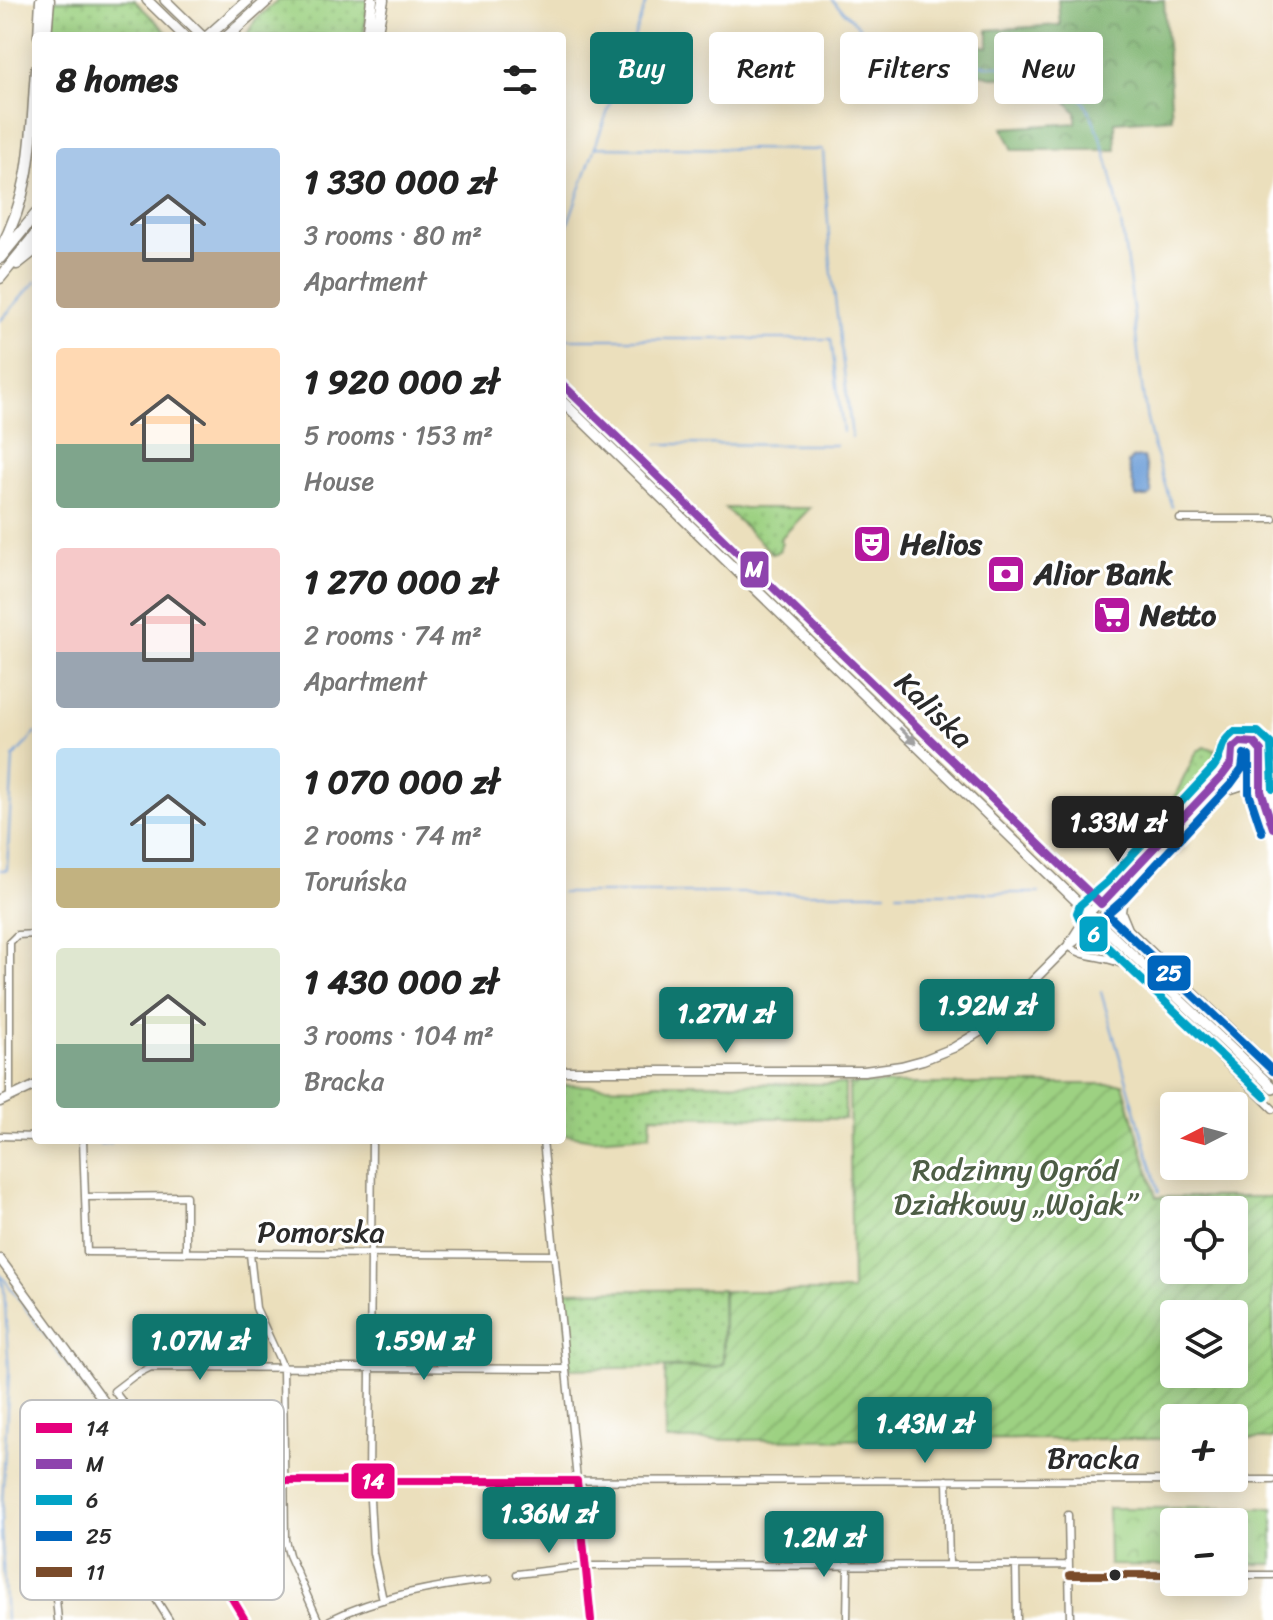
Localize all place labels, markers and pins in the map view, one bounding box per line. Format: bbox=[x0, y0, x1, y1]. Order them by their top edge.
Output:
place label: Helios bbox=[900, 517, 983, 571]
theatre icon: Helios bbox=[851, 523, 893, 565]
place label: Alior Bank bbox=[1032, 547, 1173, 601]
bank icon: Alior Bank bbox=[985, 553, 1027, 595]
place label: Netto bbox=[1139, 588, 1217, 642]
supermarket icon: Netto bbox=[1091, 594, 1133, 636]
pin: 1.33M zł bbox=[1035, 796, 1201, 864]
pin: 1.92M zł bbox=[904, 979, 1070, 1047]
pin: 1.27M zł bbox=[643, 987, 809, 1055]
pin: 1.07M zł bbox=[117, 1314, 283, 1382]
pin: 1.59M zł bbox=[341, 1314, 507, 1382]
pin: 1.43M zł bbox=[842, 1397, 1008, 1465]
pin: 1.36M zł bbox=[466, 1487, 632, 1555]
pin: 1.2M zł bbox=[750, 1511, 898, 1579]
unlabelled marker bbox=[1107, 1567, 1123, 1583]

